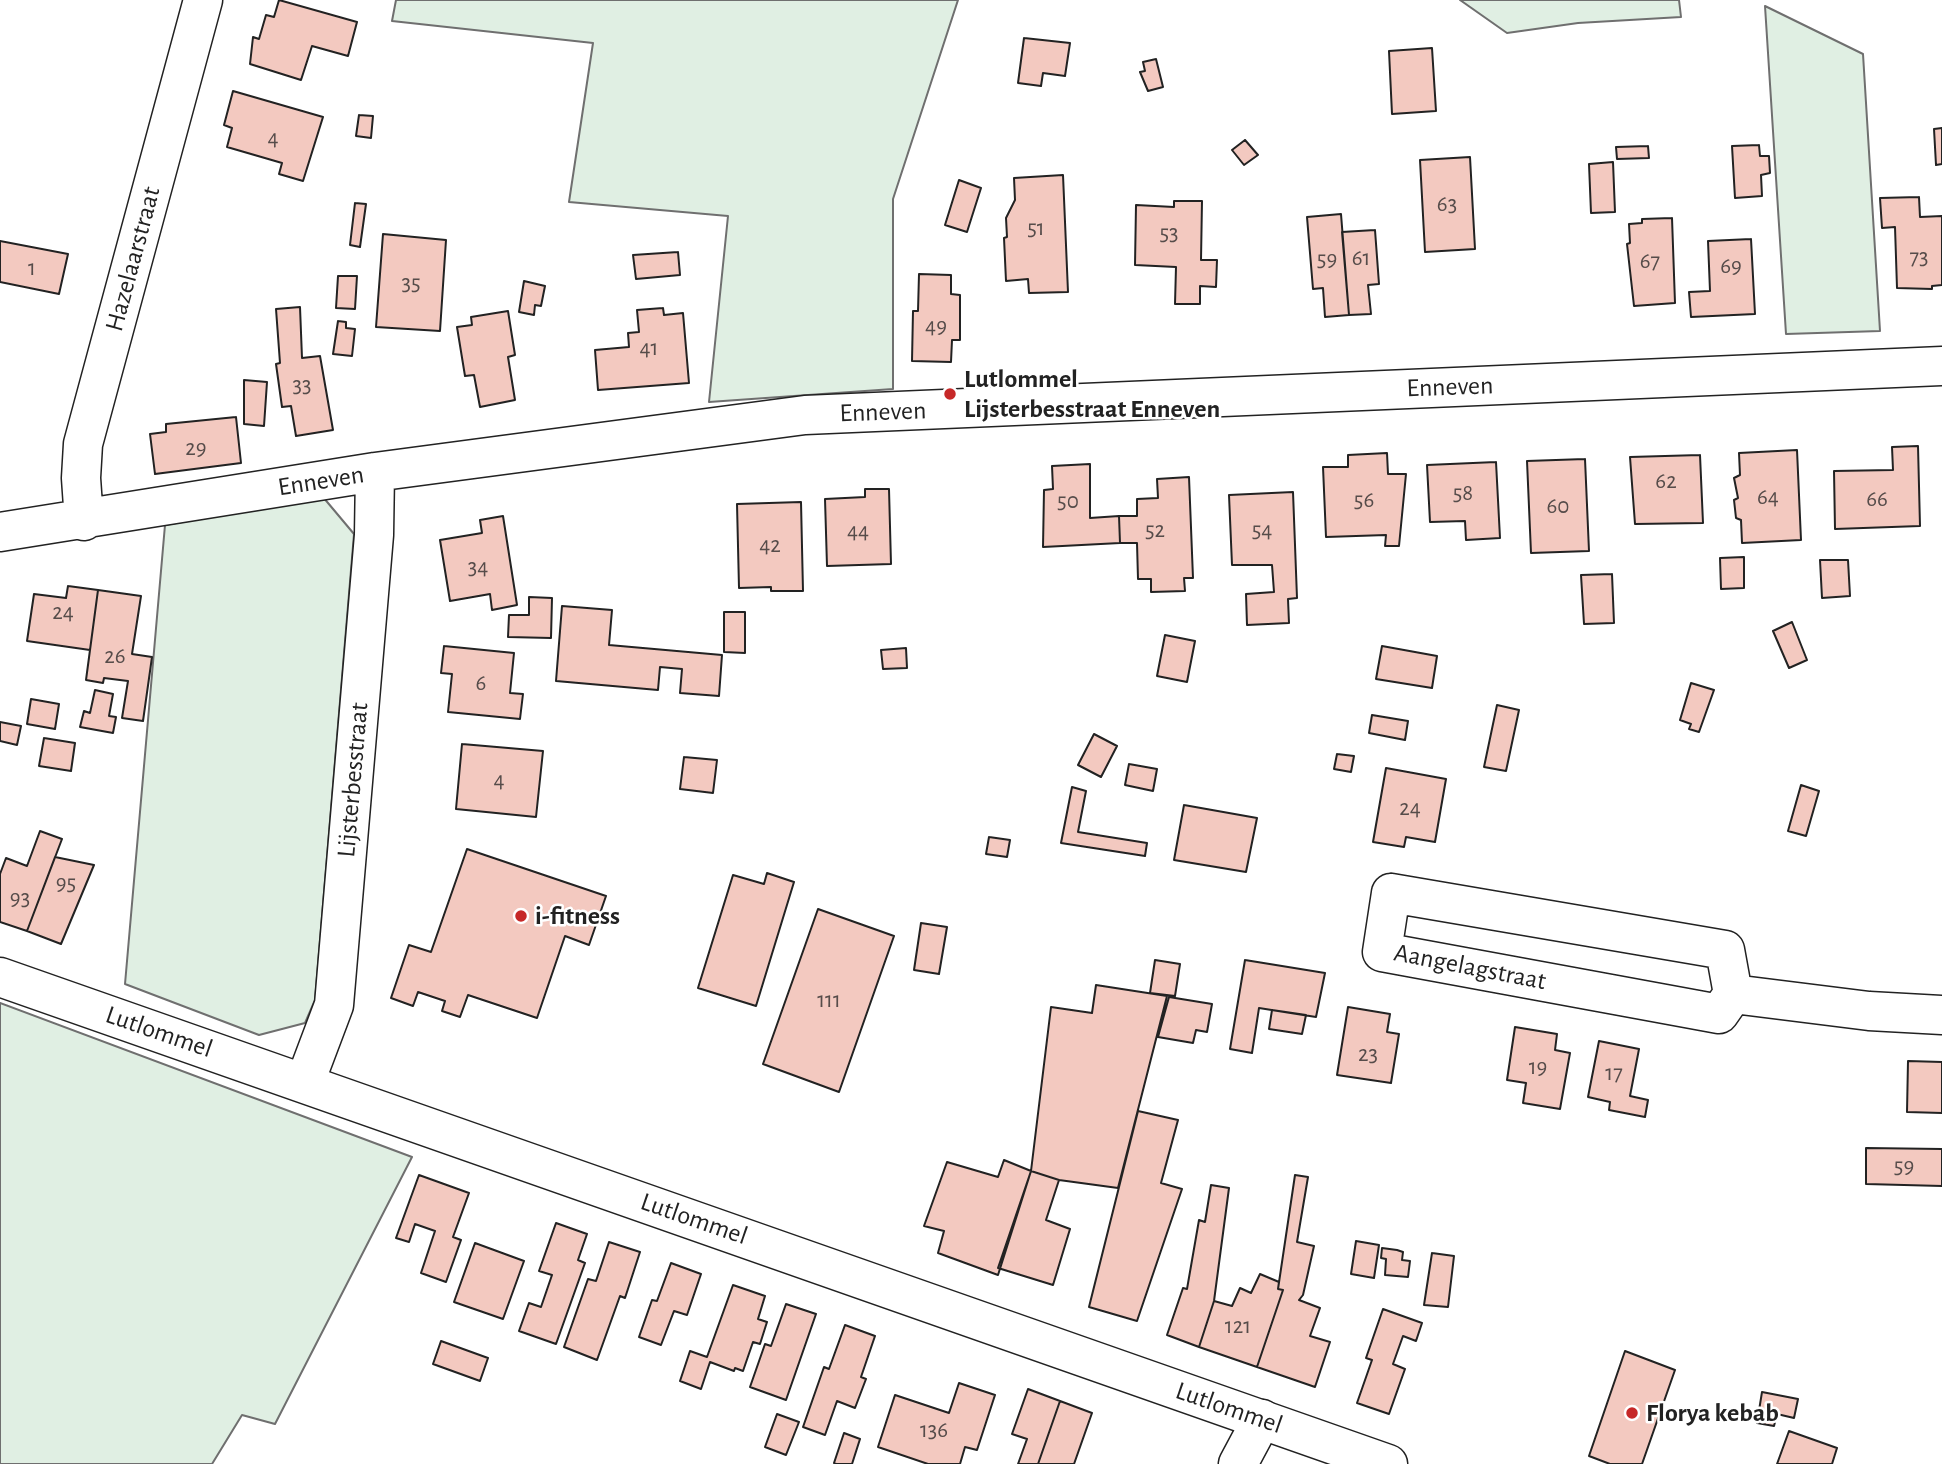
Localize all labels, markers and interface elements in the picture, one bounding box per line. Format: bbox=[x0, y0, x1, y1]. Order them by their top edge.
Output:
house number: 4 bbox=[267, 124, 279, 152]
street label: Hazelaarstraat bbox=[99, 183, 167, 335]
house number: 63 bbox=[1437, 190, 1457, 218]
house number: 51 bbox=[1027, 214, 1045, 242]
house number: 53 bbox=[1159, 219, 1179, 247]
house number: 73 bbox=[1909, 243, 1929, 271]
house number: 61 bbox=[1352, 244, 1370, 272]
house number: 59 bbox=[1317, 245, 1337, 273]
house number: 67 bbox=[1640, 247, 1660, 275]
house number: 69 bbox=[1720, 252, 1742, 280]
house number: 1 bbox=[28, 254, 36, 282]
house number: 35 bbox=[401, 269, 421, 297]
house number: 49 bbox=[925, 312, 947, 340]
house number: 41 bbox=[640, 334, 658, 362]
place label: Lutlommel Lijsterbesstraat Enneven bbox=[964, 363, 1220, 424]
street label: Enneven bbox=[1406, 370, 1494, 404]
house number: 33 bbox=[293, 371, 311, 399]
marker: Lutlommel Lijsterbesstraat Enneven bbox=[942, 386, 958, 402]
street label: Enneven bbox=[839, 395, 927, 429]
house number: 29 bbox=[185, 434, 207, 462]
street label: Enneven bbox=[276, 459, 366, 503]
house number: 62 bbox=[1655, 467, 1677, 495]
house number: 58 bbox=[1453, 479, 1473, 507]
house number: 64 bbox=[1757, 483, 1779, 511]
house number: 66 bbox=[1866, 485, 1888, 513]
house number: 56 bbox=[1354, 486, 1374, 514]
house number: 50 bbox=[1057, 487, 1079, 515]
house number: 60 bbox=[1547, 492, 1569, 520]
house number: 52 bbox=[1145, 516, 1165, 544]
house number: 54 bbox=[1252, 516, 1272, 544]
house number: 44 bbox=[847, 517, 869, 545]
house number: 42 bbox=[759, 531, 781, 559]
house number: 34 bbox=[468, 553, 488, 581]
house number: 24 bbox=[52, 598, 74, 626]
house number: 26 bbox=[104, 642, 126, 670]
house number: 6 bbox=[476, 669, 486, 697]
street label: Lijsterbesstraat bbox=[331, 701, 375, 859]
house number: 4 bbox=[493, 766, 505, 794]
house number: 24 bbox=[1399, 794, 1421, 822]
house number: 95 bbox=[56, 869, 76, 897]
house number: 93 bbox=[10, 884, 30, 912]
place label: i-fitness bbox=[535, 900, 620, 932]
marker: i-fitness bbox=[513, 908, 529, 924]
street label: Aangelagstraat bbox=[1391, 937, 1549, 997]
house number: 111 bbox=[817, 986, 841, 1014]
street label: Lutlommel bbox=[101, 999, 217, 1065]
house number: 23 bbox=[1358, 1040, 1378, 1068]
house number: 19 bbox=[1529, 1053, 1547, 1081]
house number: 17 bbox=[1605, 1059, 1623, 1087]
house number: 59 bbox=[1894, 1152, 1914, 1180]
street label: Lutlommel bbox=[636, 1186, 752, 1252]
house number: 121 bbox=[1225, 1312, 1251, 1340]
street label: Lutlommel bbox=[1171, 1375, 1287, 1441]
place label: Florya kebab bbox=[1646, 1397, 1779, 1429]
marker: Florya kebab bbox=[1624, 1405, 1640, 1421]
house number: 136 bbox=[920, 1416, 948, 1444]

